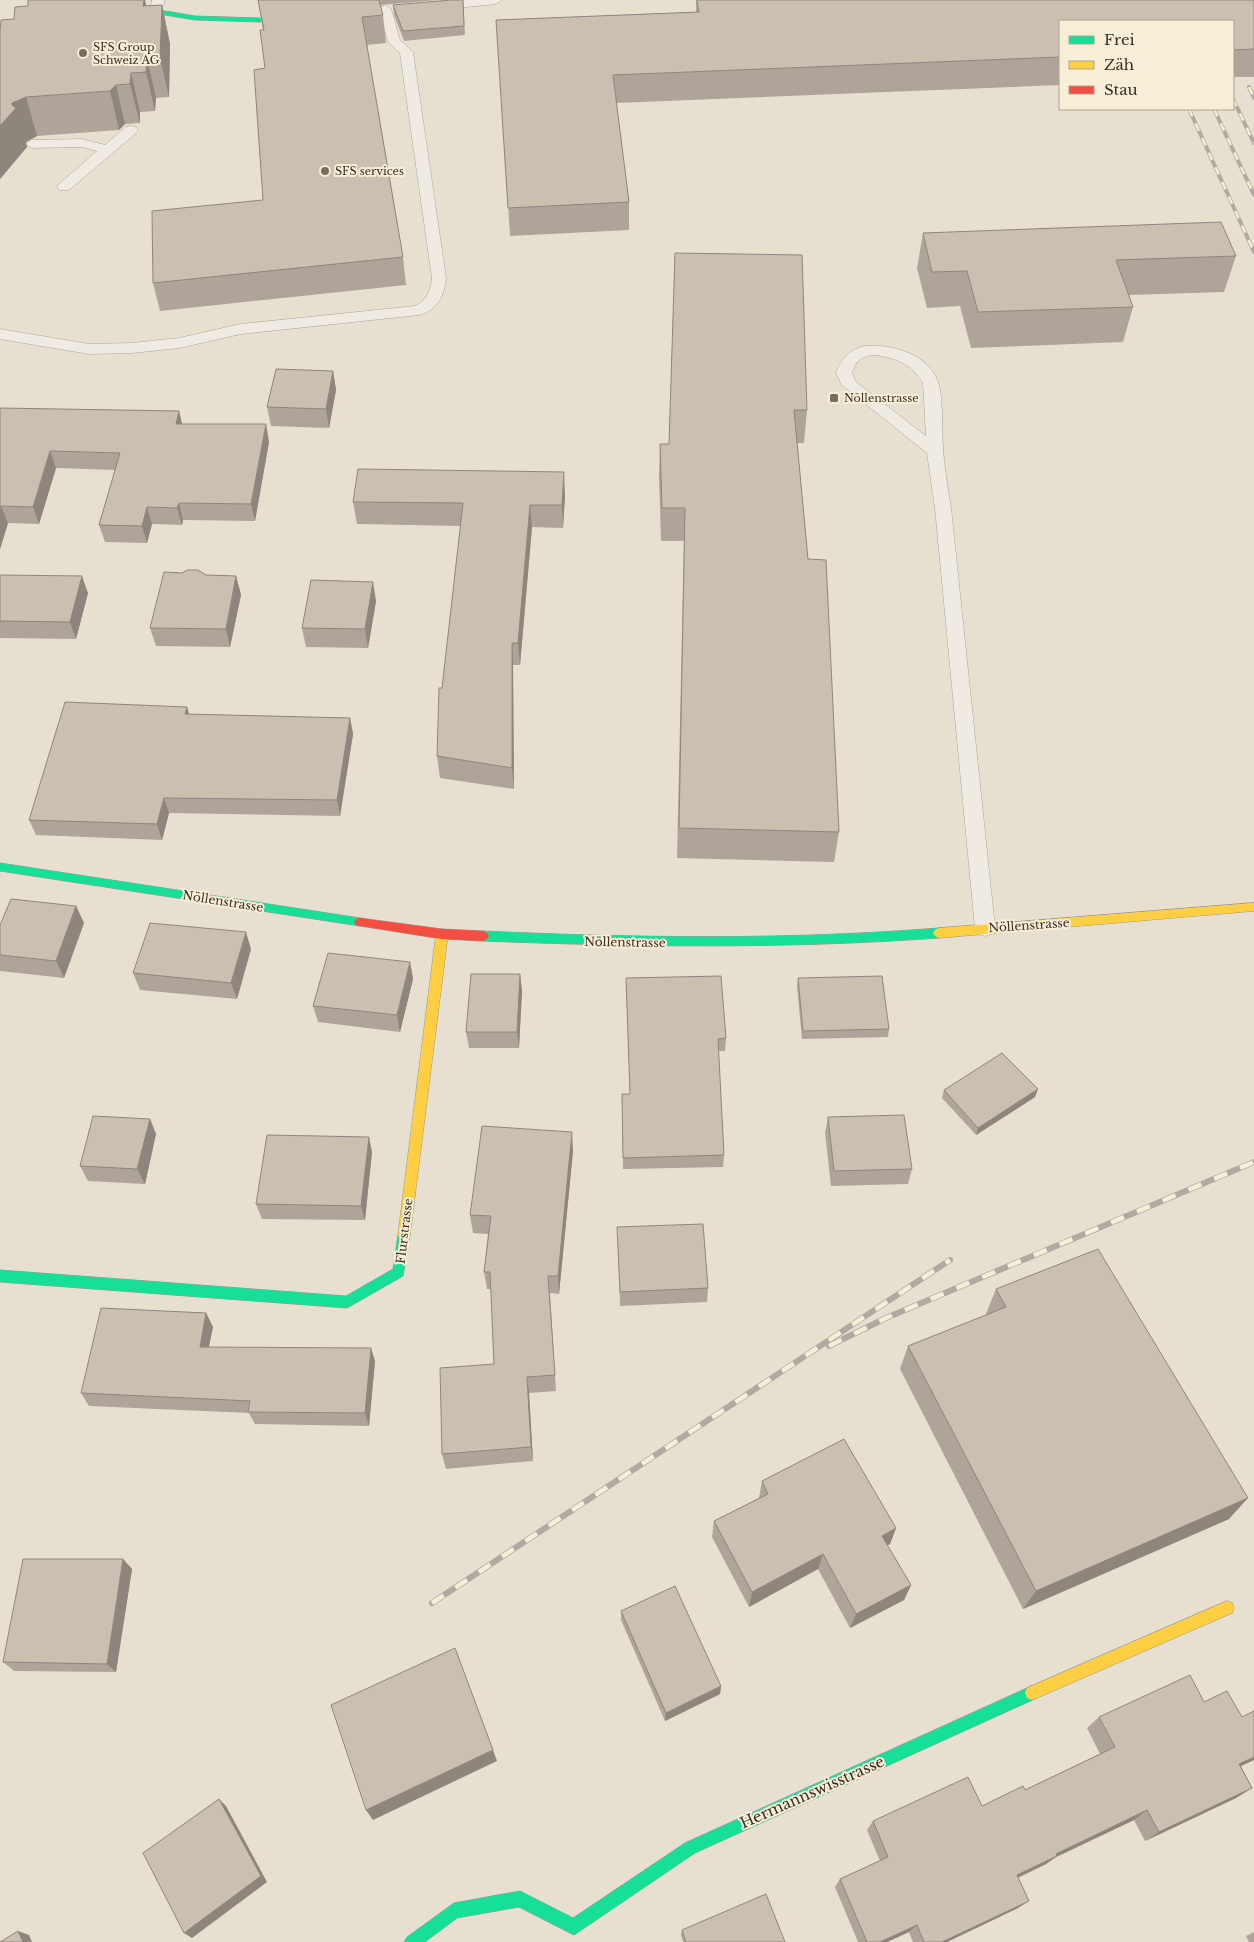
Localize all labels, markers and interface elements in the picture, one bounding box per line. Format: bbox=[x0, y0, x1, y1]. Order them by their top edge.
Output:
legend bbox=[1059, 20, 1234, 110]
text: Frei bbox=[1104, 30, 1135, 49]
place label: SFS Group Schweiz AG bbox=[93, 40, 160, 67]
marker: SFS Group Schweiz AG bbox=[77, 47, 89, 59]
text: Zäh bbox=[1104, 55, 1134, 74]
text: Stau bbox=[1104, 80, 1138, 99]
place label: SFS services bbox=[335, 164, 404, 178]
marker: SFS services bbox=[319, 165, 331, 177]
place label: Nöllenstrasse bbox=[844, 391, 919, 405]
marker: Nöllenstrasse bbox=[828, 392, 840, 404]
street label: Nöllenstrasse bbox=[182, 887, 264, 915]
street label: Nöllenstrasse bbox=[988, 915, 1070, 935]
street label: Nöllenstrasse bbox=[584, 934, 666, 950]
street label: Flurstrasse bbox=[393, 1197, 415, 1265]
street label: Hermannswisstrasse bbox=[737, 1752, 887, 1832]

